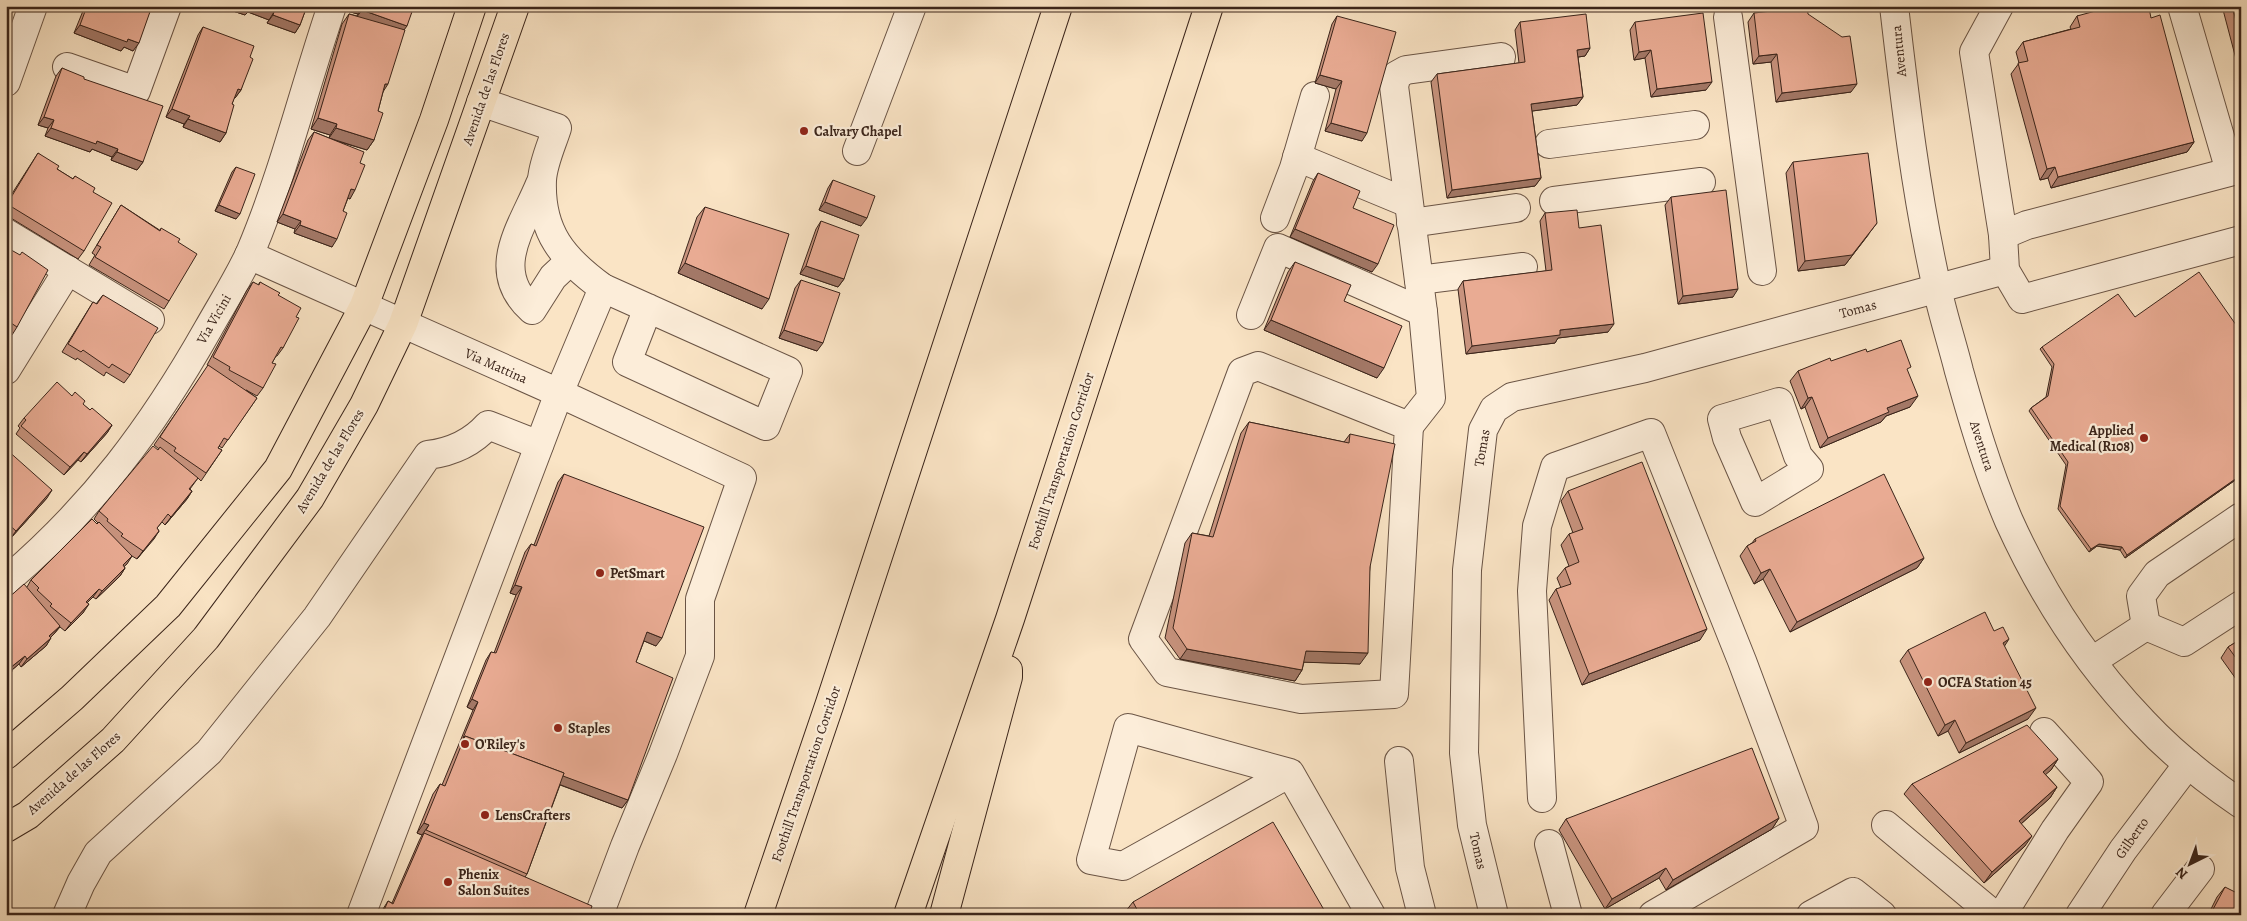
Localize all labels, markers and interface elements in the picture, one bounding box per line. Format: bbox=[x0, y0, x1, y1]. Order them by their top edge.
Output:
street label: Aventura bbox=[1887, 24, 1911, 79]
street label: Avenida de las Flores bbox=[457, 30, 514, 149]
place label: Calvary Chapel bbox=[814, 122, 902, 141]
marker: Calvary Chapel bbox=[798, 125, 810, 137]
street label: Via Vicini bbox=[192, 291, 236, 348]
street label: Tomas bbox=[1837, 295, 1879, 323]
street label: Via Mattina bbox=[461, 343, 531, 388]
street label: Foothill Transportation Corridor bbox=[1023, 369, 1099, 552]
street label: Avenida de las Flores bbox=[291, 405, 369, 517]
street label: Aventura bbox=[1965, 417, 1999, 474]
place label: Applied Medical (R108) bbox=[2050, 421, 2134, 456]
street label: Tomas bbox=[1469, 428, 1495, 468]
marker: Applied Medical (R108) bbox=[2138, 432, 2150, 444]
place label: PetSmart bbox=[610, 564, 665, 583]
marker: PetSmart bbox=[594, 567, 606, 579]
place label: OCFA Station 45 bbox=[1938, 673, 2032, 692]
marker: OCFA Station 45 bbox=[1922, 676, 1934, 688]
street label: Foothill Transportation Corridor bbox=[767, 683, 845, 865]
place label: Staples bbox=[568, 719, 611, 738]
marker: Staples bbox=[552, 722, 564, 734]
street label: Avenida de las Flores bbox=[22, 727, 125, 820]
place label: O'Riley's bbox=[475, 735, 525, 754]
marker: O'Riley's bbox=[459, 738, 471, 750]
place label: LensCrafters bbox=[495, 806, 571, 825]
marker: LensCrafters bbox=[479, 809, 491, 821]
street label: Gilberto bbox=[2111, 813, 2153, 863]
street label: Tomas bbox=[1465, 831, 1491, 871]
north arrow bbox=[2164, 838, 2214, 888]
text: N bbox=[2171, 863, 2192, 884]
place label: Phenix Salon Suites bbox=[458, 865, 530, 900]
marker: Phenix Salon Suites bbox=[442, 876, 454, 888]

